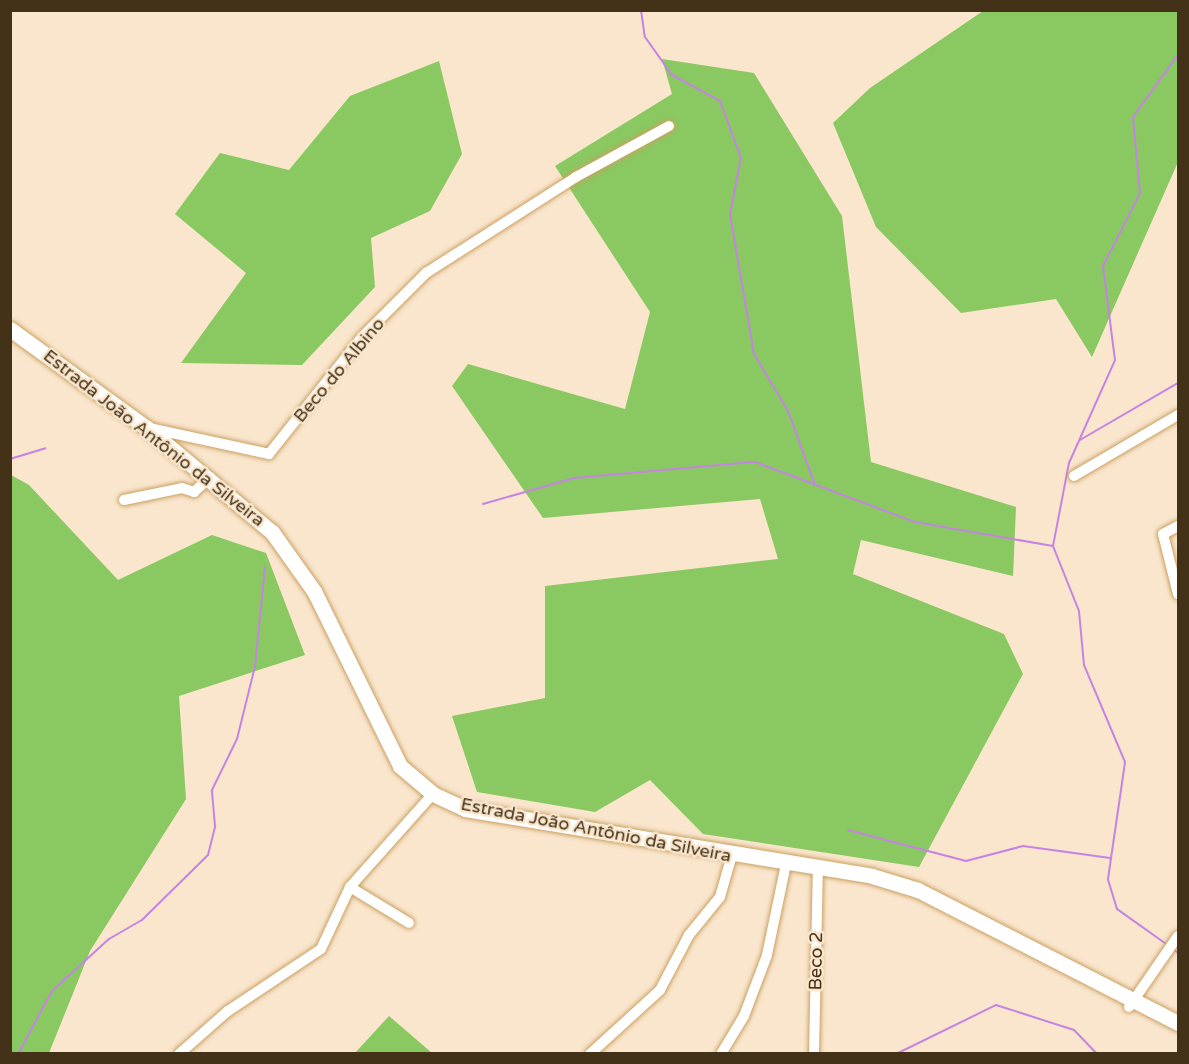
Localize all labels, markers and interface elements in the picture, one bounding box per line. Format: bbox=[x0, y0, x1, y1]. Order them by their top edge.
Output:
street label: Beco do Albino bbox=[289, 313, 389, 427]
street label: Estrada João Antônio da Silveira bbox=[39, 345, 269, 531]
street label: Estrada João Antônio da Silveira bbox=[459, 793, 733, 867]
street label: Beco 2 bbox=[805, 931, 827, 991]

